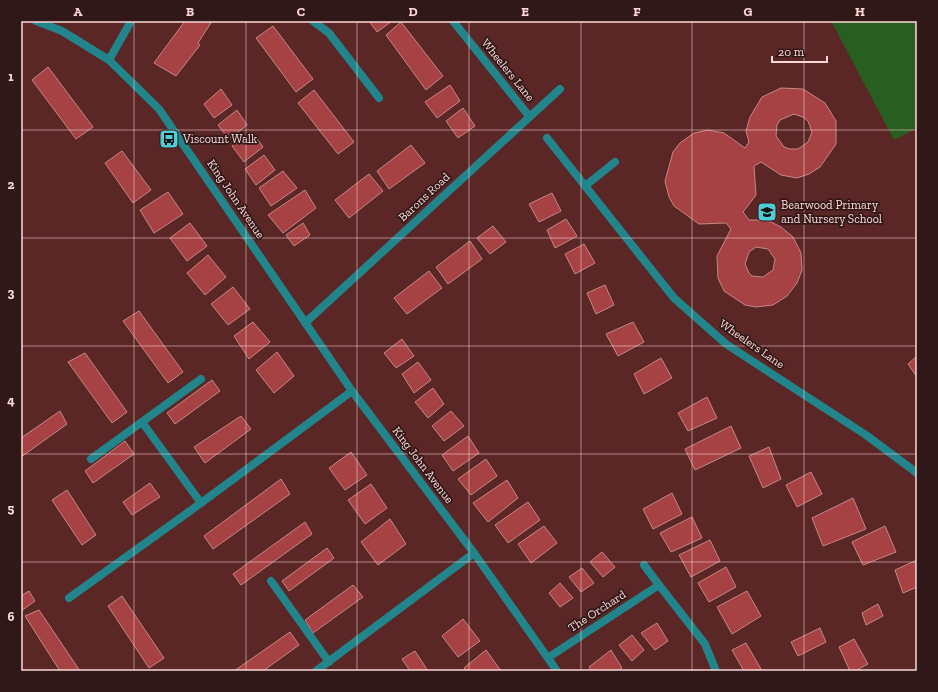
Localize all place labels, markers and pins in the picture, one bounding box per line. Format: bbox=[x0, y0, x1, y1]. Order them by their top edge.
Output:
bus stop icon: Viscount Walk bbox=[158, 128, 180, 150]
place label: Viscount Walk bbox=[182, 132, 258, 146]
place label: Bearwood Primary and Nursery School bbox=[781, 198, 882, 226]
school or university icon: Bearwood Primary and Nursery School bbox=[756, 201, 778, 223]

